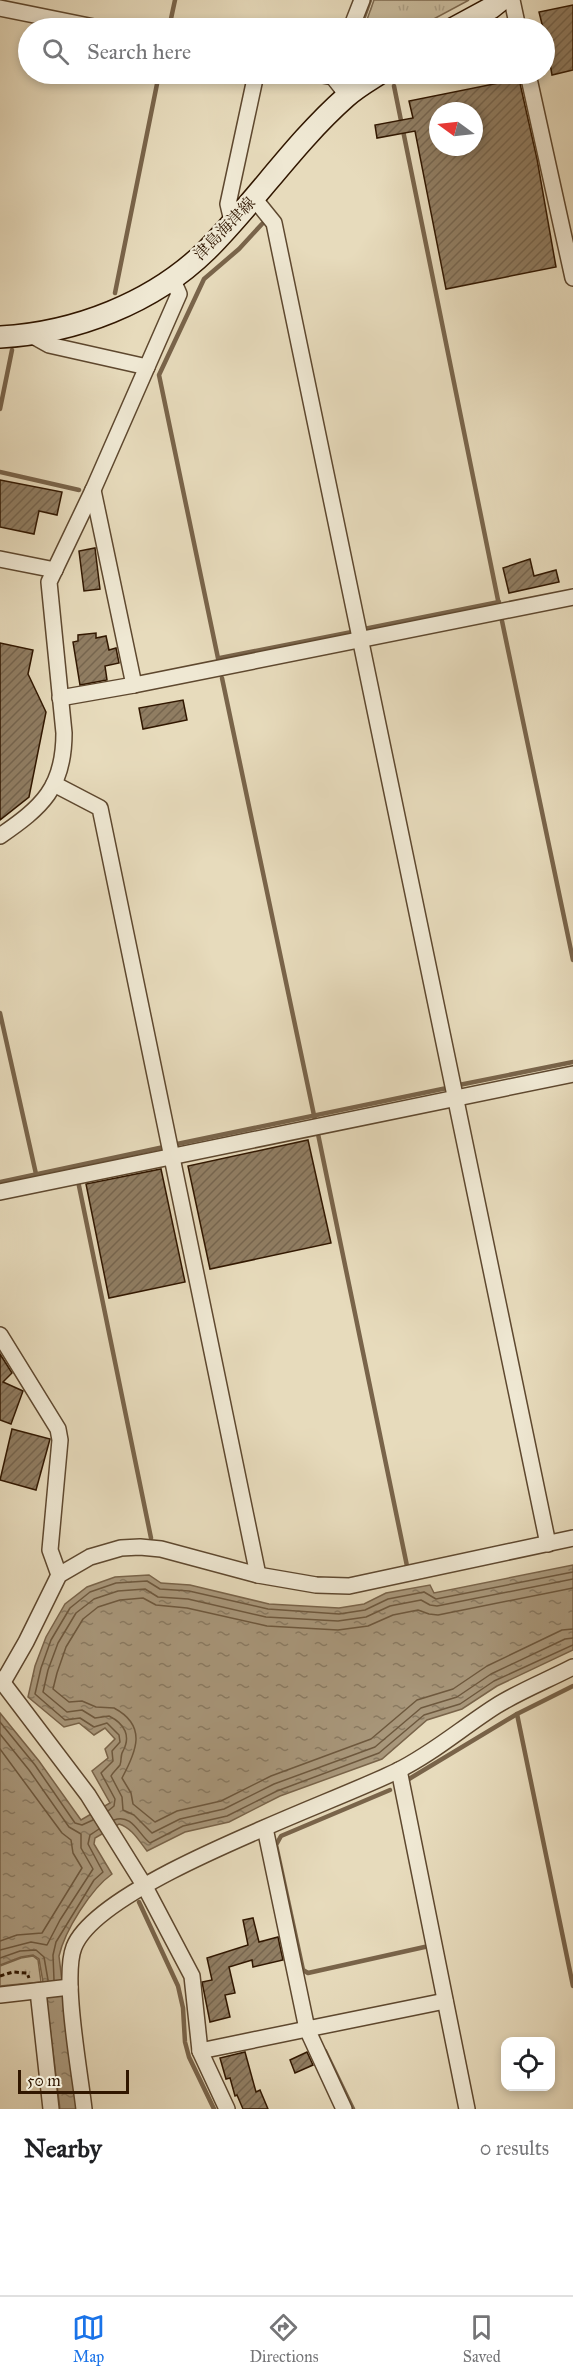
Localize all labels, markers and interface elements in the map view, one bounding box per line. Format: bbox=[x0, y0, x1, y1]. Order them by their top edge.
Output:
search box bbox=[18, 18, 555, 84]
icon: search bbox=[39, 35, 72, 68]
text: Search here bbox=[87, 38, 191, 65]
north arrow bbox=[429, 102, 483, 156]
street label: 津島海津線 bbox=[190, 193, 259, 264]
map controls bbox=[501, 2037, 555, 2091]
button: locate bbox=[501, 2037, 555, 2091]
scale bar bbox=[18, 2067, 129, 2094]
text: 50 m bbox=[27, 2071, 61, 2090]
text: Nearby bbox=[24, 2132, 102, 2164]
text: 0 results bbox=[480, 2136, 549, 2160]
tab: Map bbox=[72, 2311, 105, 2366]
tab: Directions bbox=[249, 2311, 318, 2366]
tab: Saved bbox=[463, 2311, 501, 2366]

